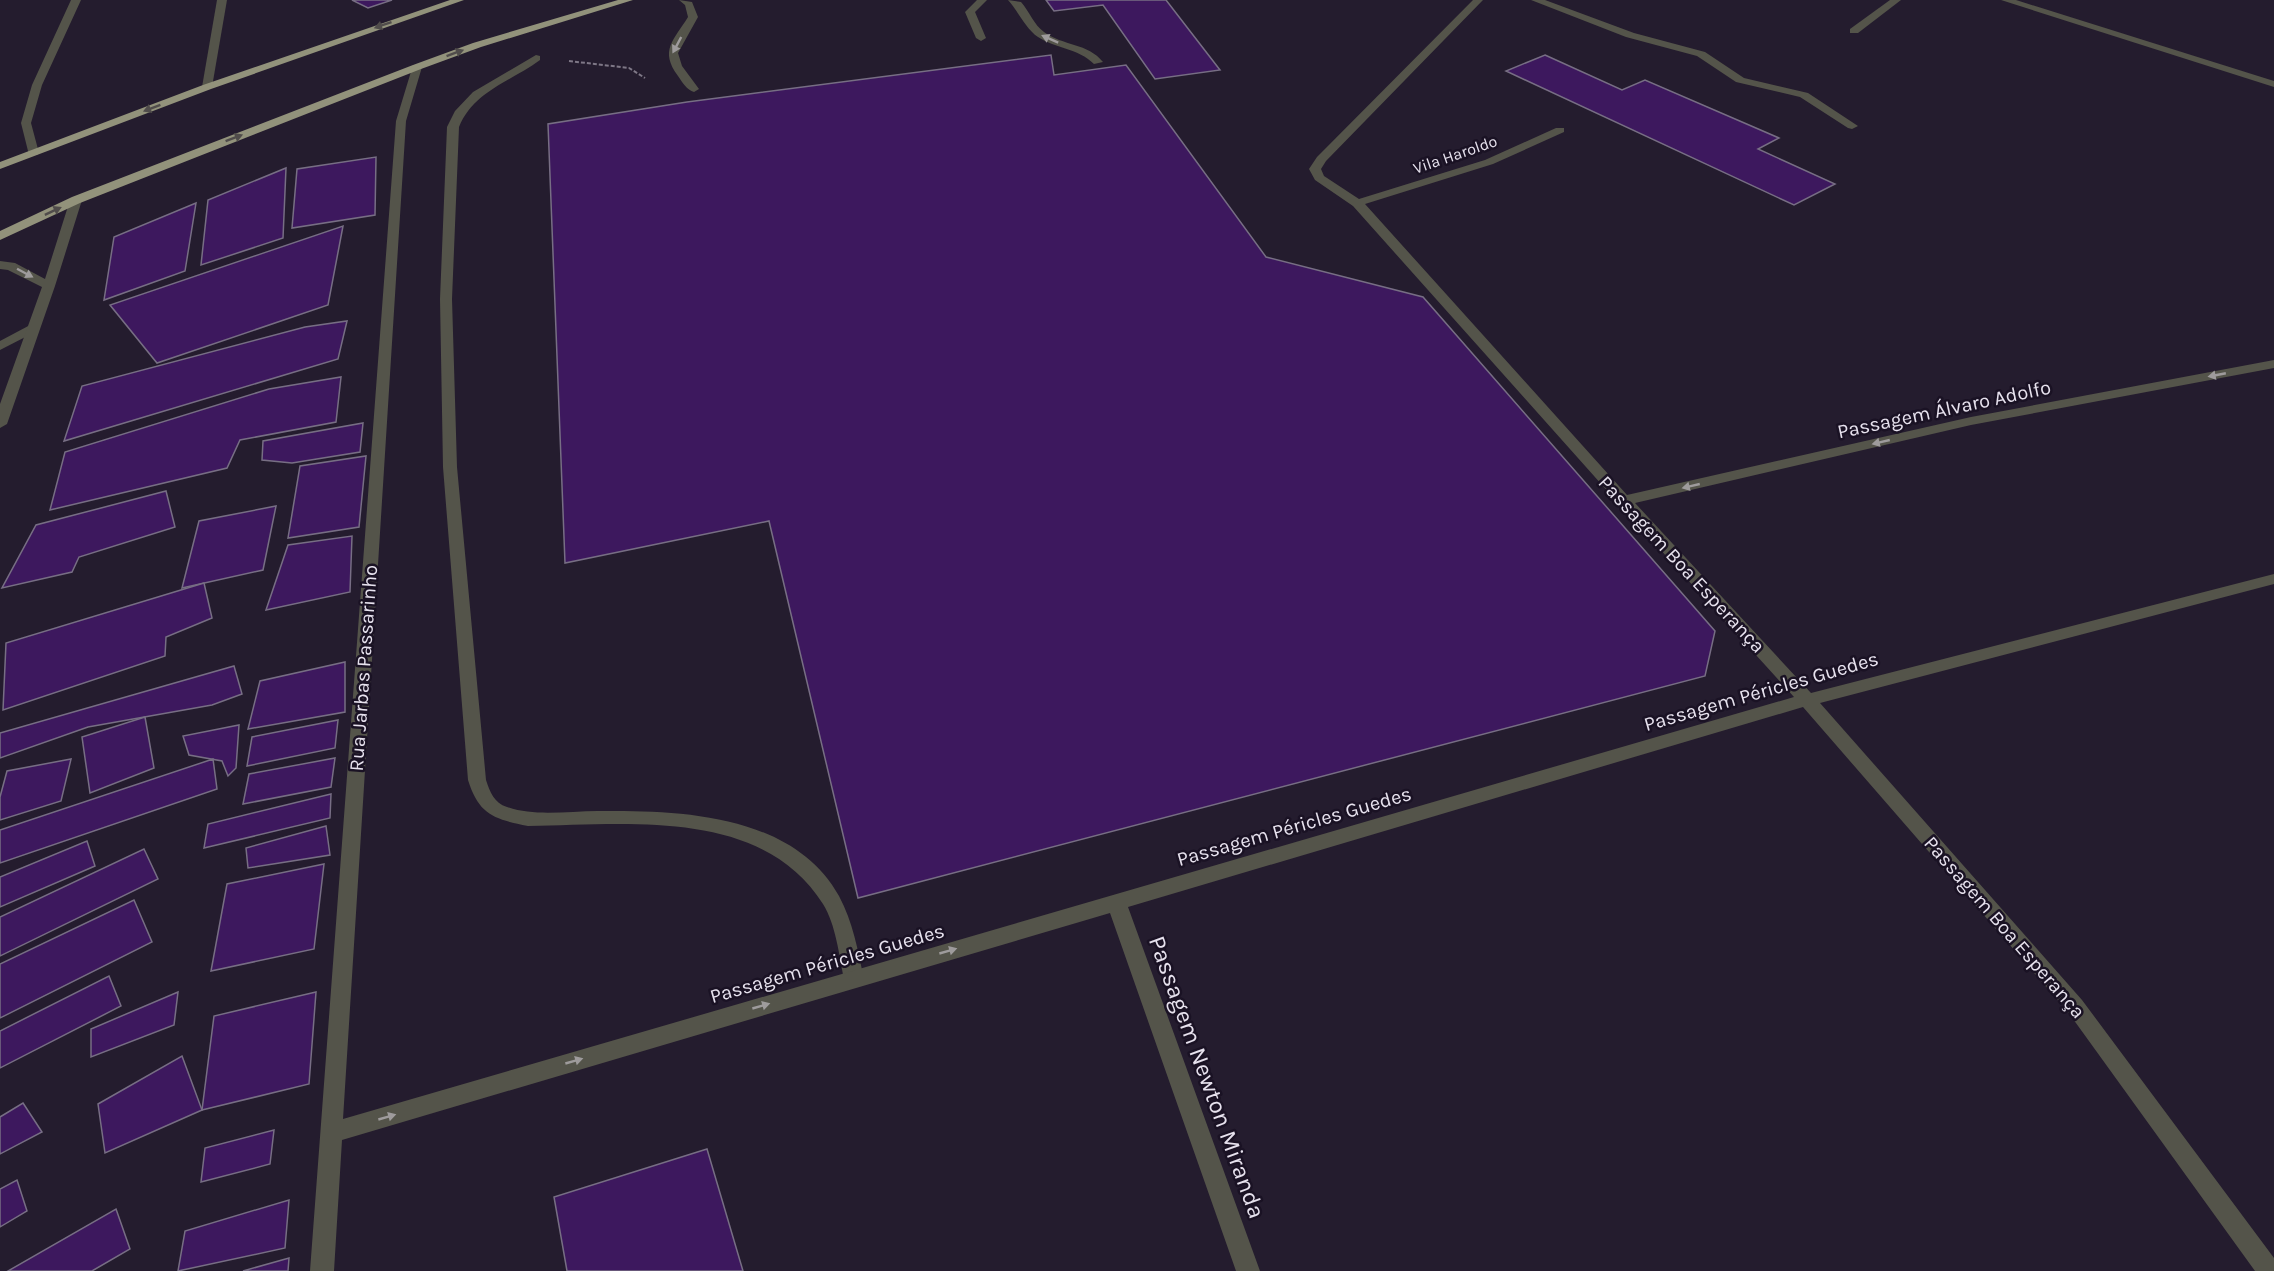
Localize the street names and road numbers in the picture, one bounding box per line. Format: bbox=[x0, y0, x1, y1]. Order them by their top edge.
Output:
street label: Vila Haroldo bbox=[1411, 131, 1500, 178]
street label: Passagem Álvaro Adolfo bbox=[1835, 375, 2053, 443]
street label: Passagem Boa Esperança bbox=[1594, 471, 1770, 658]
street label: Rua Jarbas Passarinho bbox=[345, 564, 382, 772]
street label: Passagem Péricles Guedes bbox=[1641, 647, 1881, 736]
street label: Passagem Péricles Guedes bbox=[1174, 782, 1414, 871]
street label: Passagem Boa Esperança bbox=[1919, 832, 2090, 1023]
street label: Passagem Péricles Guedes bbox=[707, 919, 947, 1008]
street label: Passagem Newton Miranda bbox=[1143, 932, 1271, 1222]

